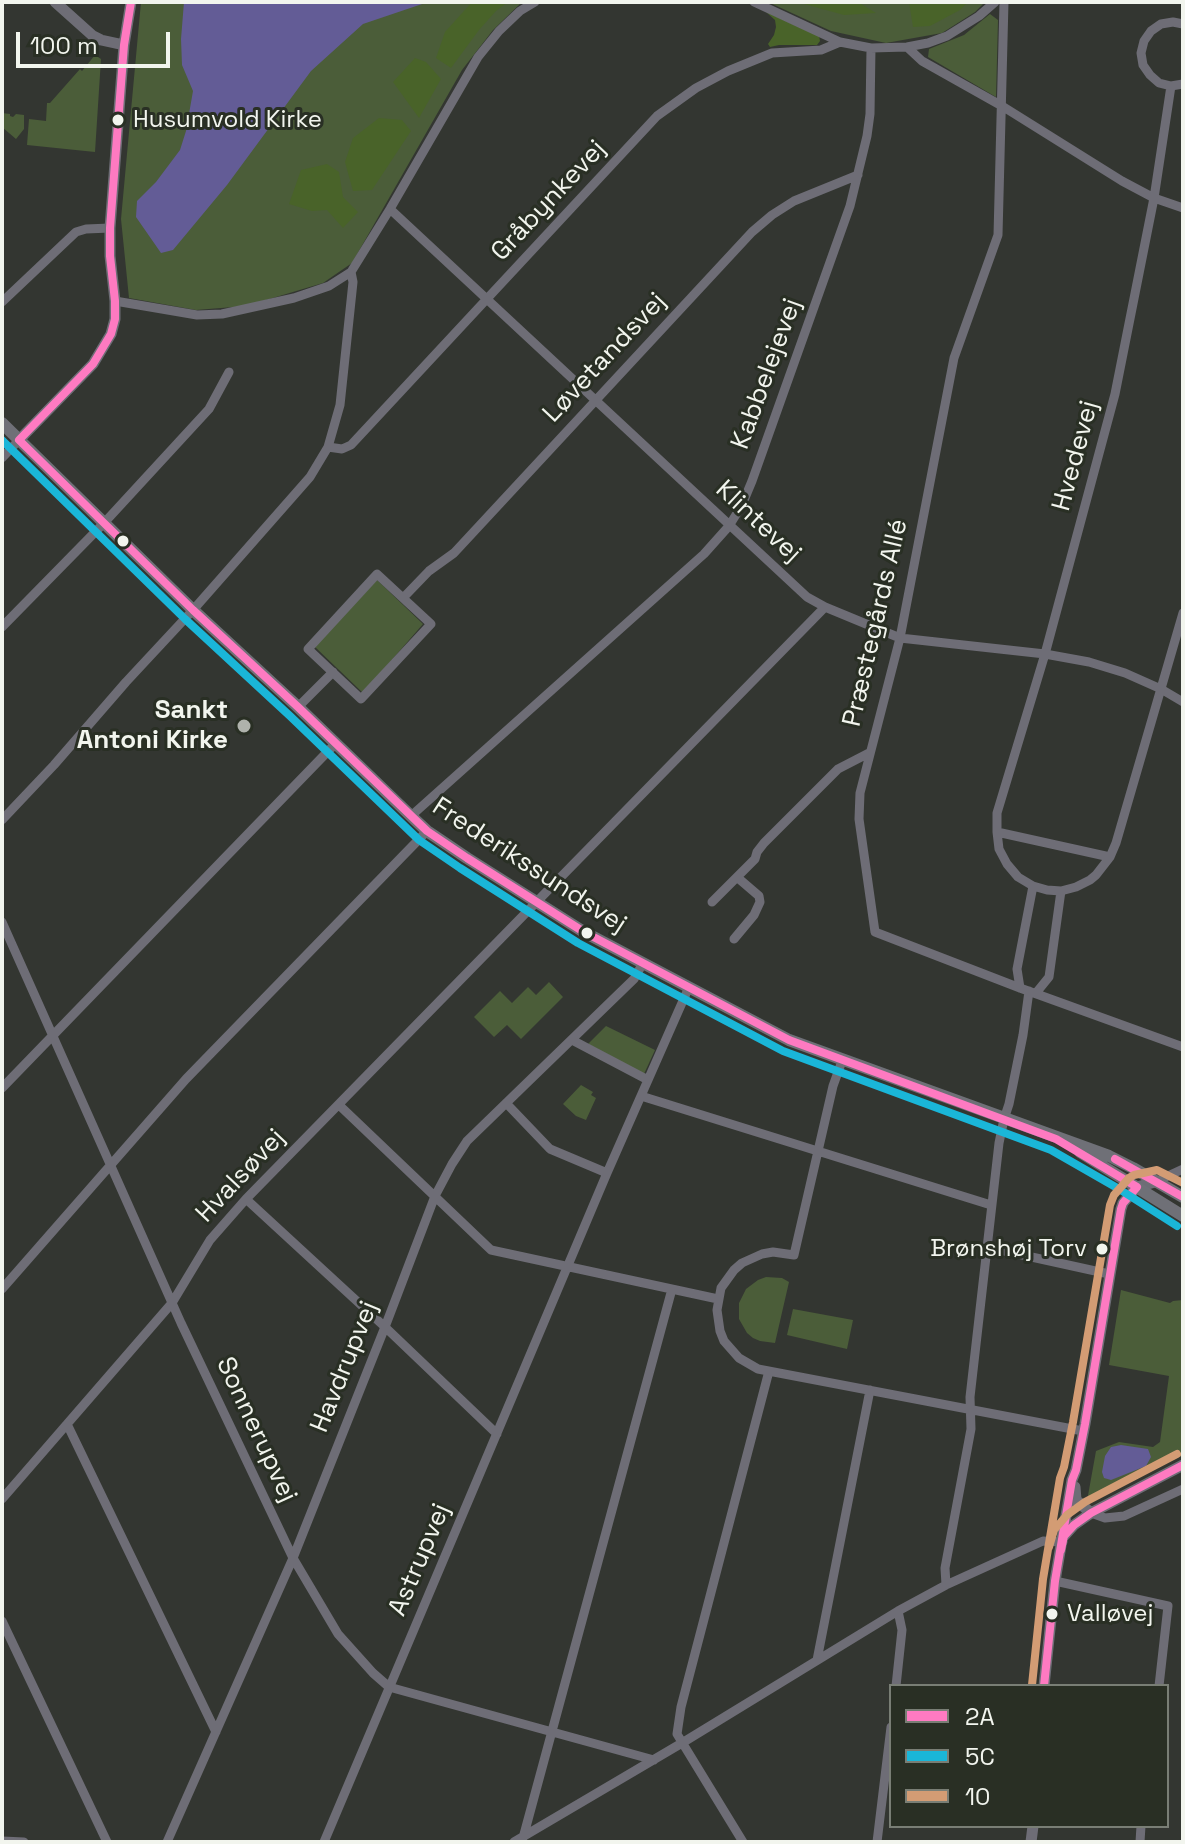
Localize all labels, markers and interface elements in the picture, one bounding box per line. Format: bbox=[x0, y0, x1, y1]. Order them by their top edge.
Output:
scale bar bbox=[20, 16, 174, 66]
text: 100 m bbox=[30, 30, 98, 61]
place label: Husumvold Kirke bbox=[133, 106, 322, 134]
marker: Husumvold Kirke bbox=[110, 112, 126, 128]
street label: Gråbynkevej bbox=[485, 134, 613, 268]
street label: Løvetandsvej bbox=[537, 287, 673, 429]
street label: Kabbelejevej bbox=[725, 294, 809, 454]
street label: Hvedevej bbox=[1046, 397, 1106, 515]
street label: Klintevej bbox=[709, 475, 807, 569]
street label: Præstegårds Allé bbox=[837, 516, 915, 730]
unlabelled marker bbox=[115, 533, 131, 549]
place label: Sankt Antoni Kirke bbox=[77, 695, 228, 756]
marker: Sankt Antoni Kirke bbox=[235, 717, 253, 735]
street label: Frederikssundsvej bbox=[426, 792, 632, 940]
unlabelled marker bbox=[579, 925, 595, 941]
street label: Hvalsøvej bbox=[190, 1123, 292, 1229]
place label: Brønshøj Torv bbox=[930, 1235, 1087, 1263]
marker: Brønshøj Torv bbox=[1094, 1241, 1110, 1257]
street label: Havdrupvej bbox=[305, 1297, 385, 1437]
street label: Sonnerupvej bbox=[209, 1352, 303, 1508]
street label: Astrupvej bbox=[382, 1499, 458, 1621]
place label: Valløvej bbox=[1067, 1600, 1153, 1628]
marker: Valløvej bbox=[1044, 1606, 1060, 1622]
legend bbox=[889, 1684, 1169, 1828]
text: 2A bbox=[965, 1701, 995, 1732]
text: 5C bbox=[965, 1741, 995, 1772]
text: 10 bbox=[965, 1781, 990, 1812]

